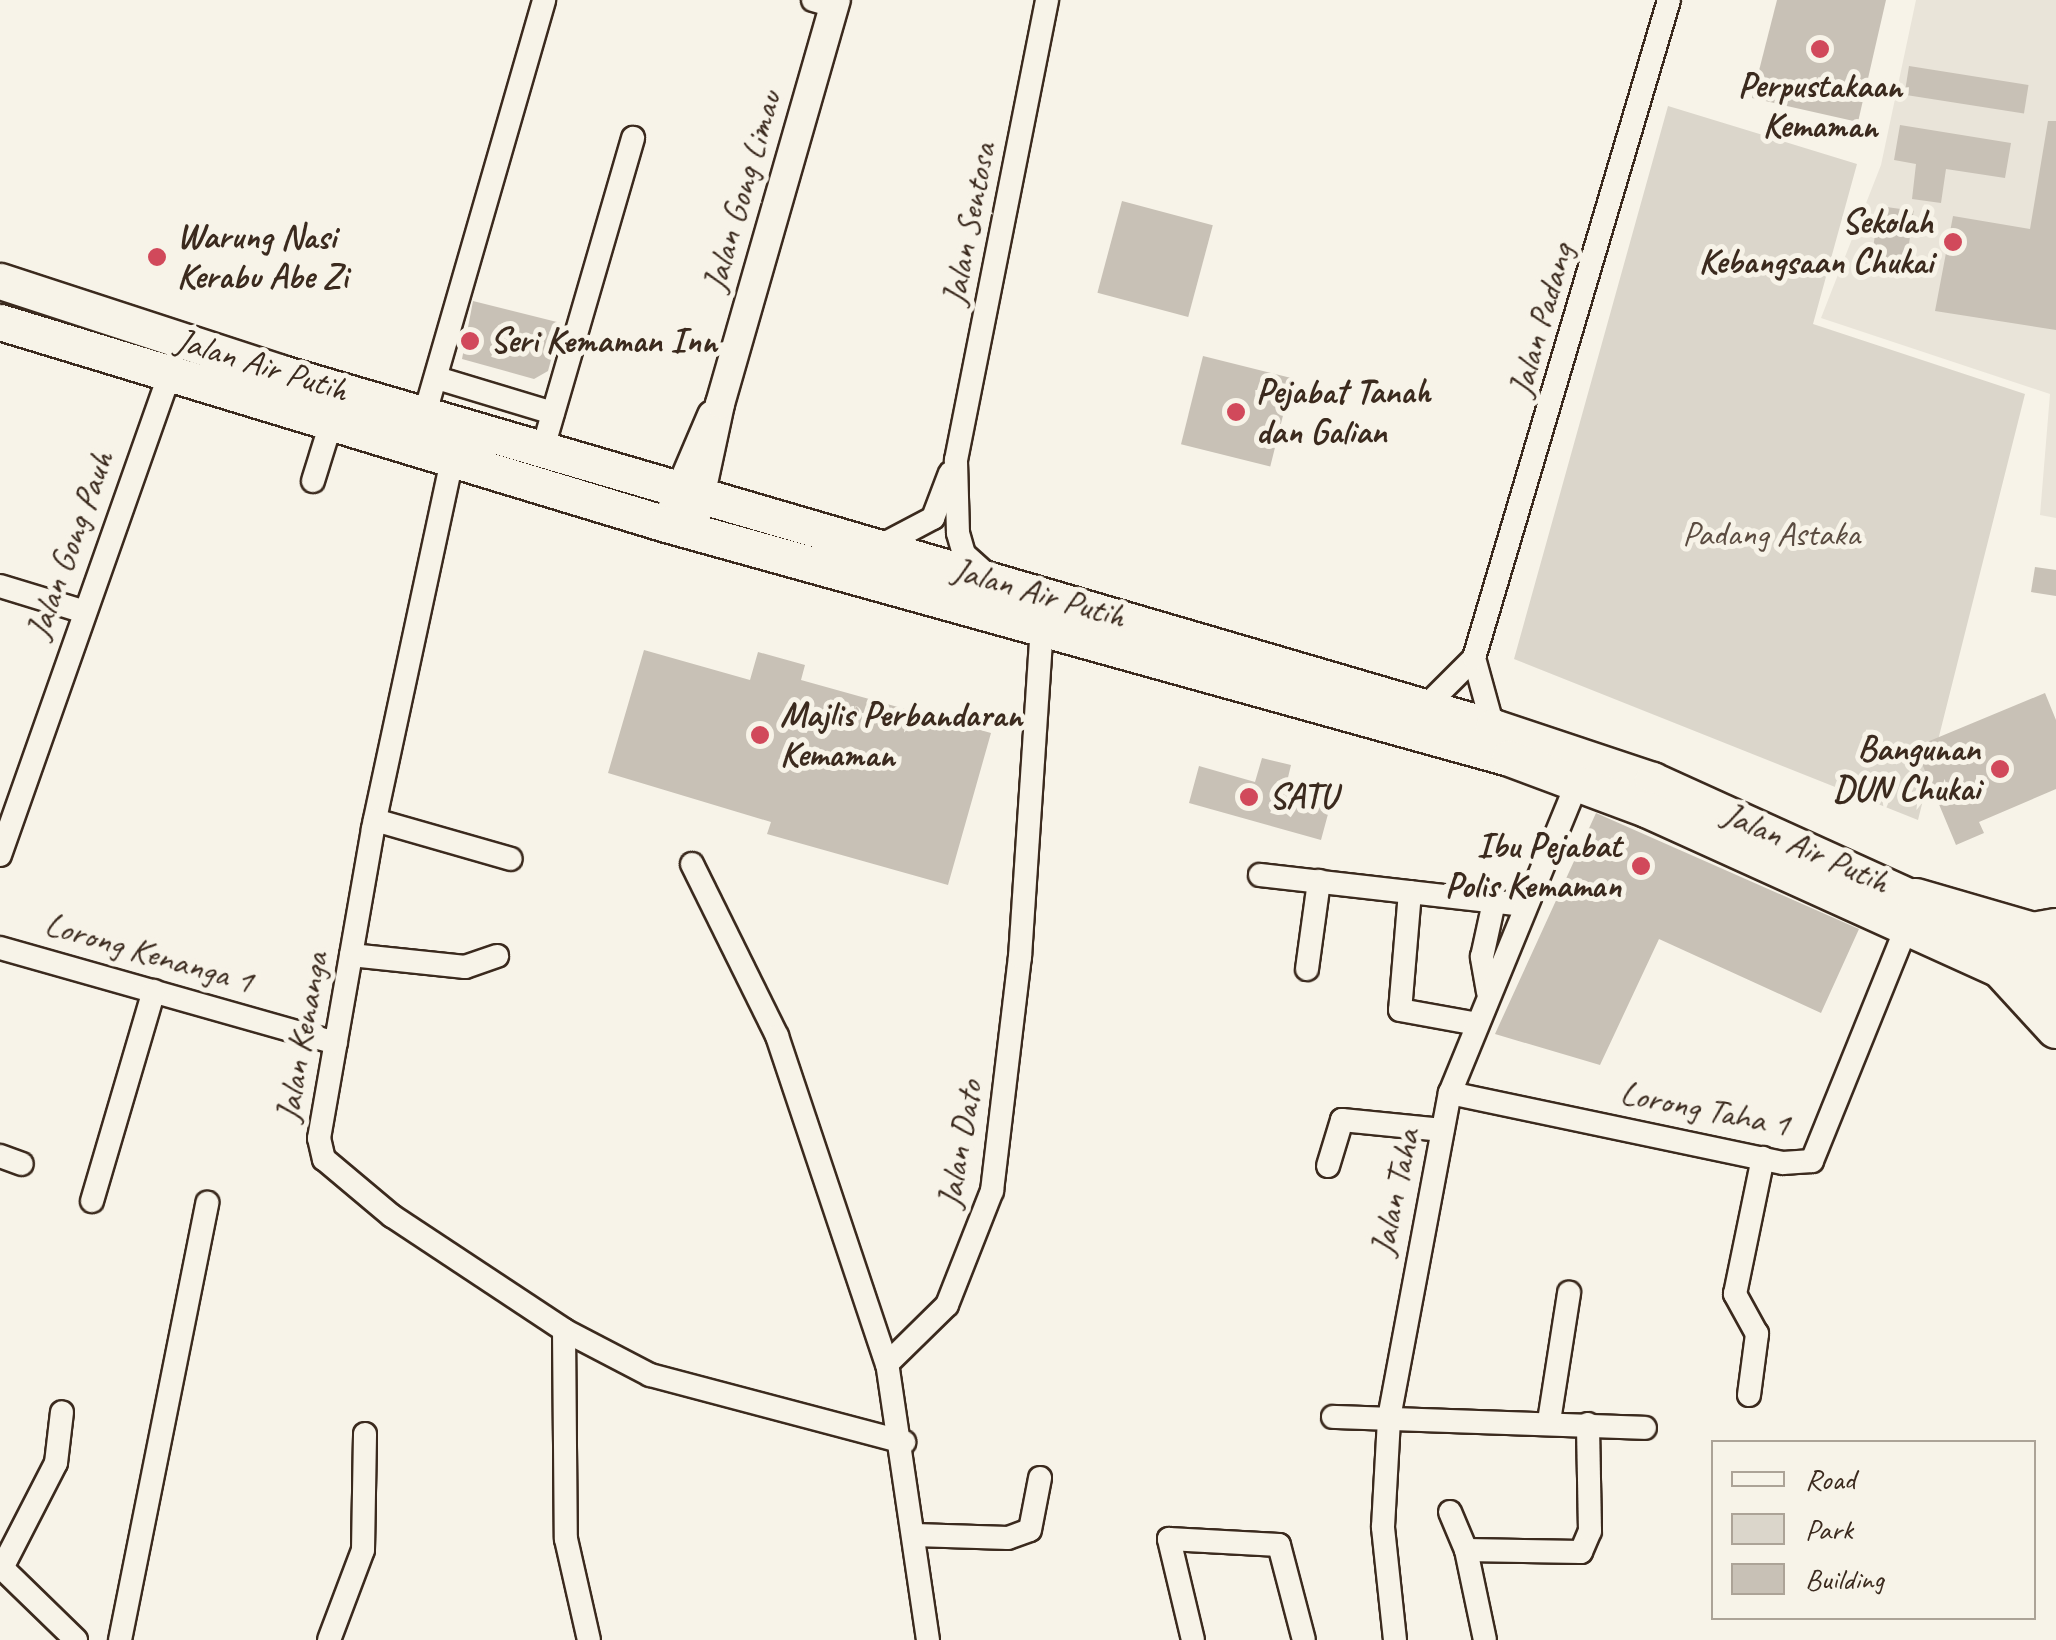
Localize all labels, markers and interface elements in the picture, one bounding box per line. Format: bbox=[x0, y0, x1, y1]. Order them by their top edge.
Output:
marker: Perpustakaan Kemaman bbox=[1809, 38, 1831, 60]
place label: Perpustakaan Kemaman bbox=[1738, 65, 1902, 147]
street label: Jalan Gong Limau bbox=[694, 87, 790, 295]
street label: Jalan Sentosa bbox=[933, 140, 1005, 308]
place label: Sekolah Kebangsaan Chukai bbox=[1699, 201, 1933, 283]
place label: Warung Nasi Kerabu Abe Zi bbox=[177, 216, 348, 298]
marker: Sekolah Kebangsaan Chukai bbox=[1942, 231, 1964, 253]
street label: Jalan Padang bbox=[1499, 239, 1583, 401]
marker: Warung Nasi Kerabu Abe Zi bbox=[146, 246, 168, 268]
street label: Jalan Air Putih bbox=[171, 319, 353, 411]
place label: Seri Kemaman Inn bbox=[490, 320, 715, 362]
marker: Seri Kemaman Inn bbox=[459, 330, 481, 352]
place label: Pejabat Tanah dan Galian bbox=[1256, 371, 1431, 453]
marker: Pejabat Tanah dan Galian bbox=[1225, 401, 1247, 423]
street label: Jalan Gong Pauh bbox=[17, 446, 123, 644]
park label: Padang Astaka bbox=[1682, 513, 1860, 555]
street label: Jalan Air Putih bbox=[948, 548, 1130, 638]
place label: Majlis Perbandaran Kemaman bbox=[780, 694, 1021, 776]
marker: Majlis Perbandaran Kemaman bbox=[749, 724, 771, 746]
place label: Bangunan DUN Chukai bbox=[1833, 728, 1980, 810]
marker: Bangunan DUN Chukai bbox=[1989, 758, 2011, 780]
place label: SATU bbox=[1269, 776, 1336, 818]
marker: SATU bbox=[1238, 786, 1260, 808]
street label: Jalan Air Putih bbox=[1717, 793, 1895, 903]
place label: Ibu Pejabat Polis Kemaman bbox=[1445, 825, 1621, 907]
marker: Ibu Pejabat Polis Kemaman bbox=[1630, 855, 1652, 877]
street label: Lorong Kenanga 1 bbox=[41, 903, 257, 1003]
street label: Jalan Kenanga bbox=[267, 950, 337, 1124]
street label: Lorong Taha 1 bbox=[1617, 1072, 1793, 1146]
street label: Jalan Dato bbox=[928, 1077, 992, 1211]
street label: Jalan Taha bbox=[1361, 1125, 1429, 1259]
legend bbox=[1711, 1440, 2036, 1620]
text: Road bbox=[1805, 1460, 1855, 1498]
text: Park bbox=[1805, 1510, 1853, 1548]
text: Building bbox=[1805, 1560, 1884, 1598]

